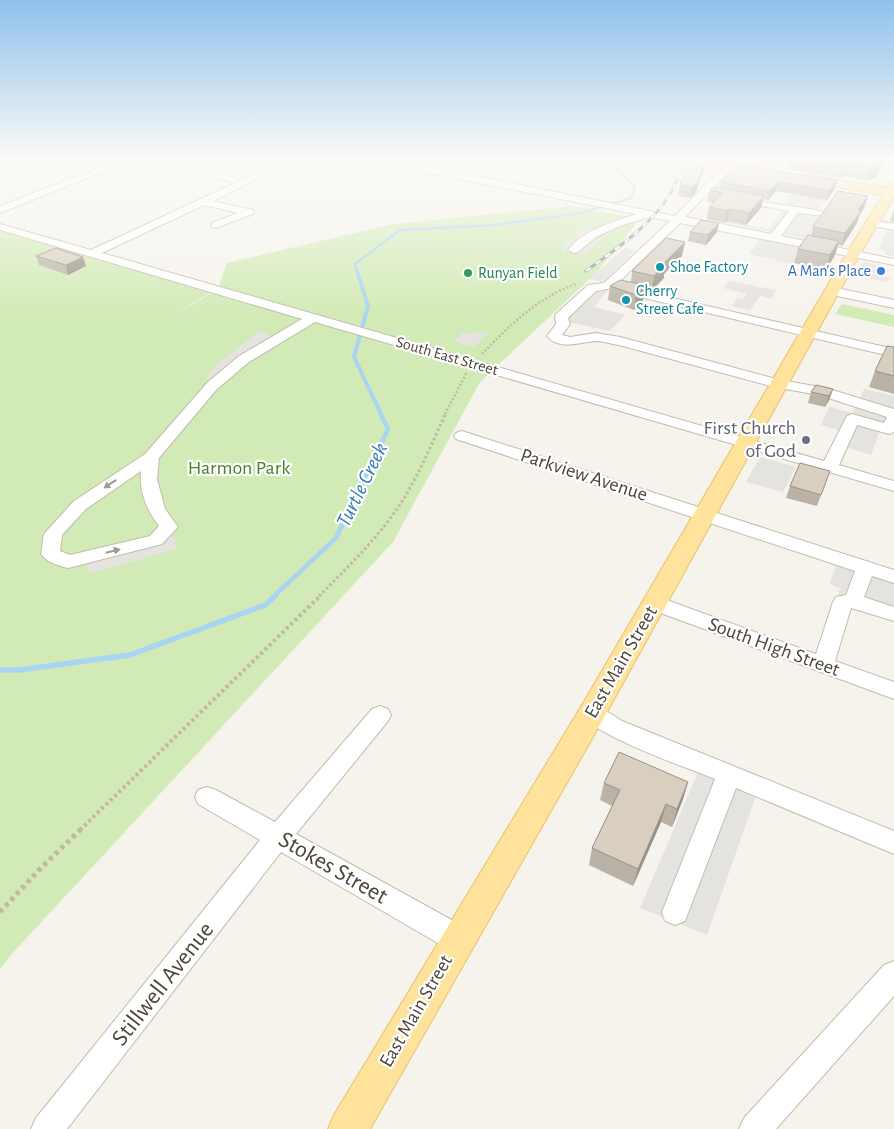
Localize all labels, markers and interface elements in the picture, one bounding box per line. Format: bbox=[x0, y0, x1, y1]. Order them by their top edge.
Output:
place label: Shoe Factory bbox=[670, 259, 749, 276]
marker: Shoe Factory bbox=[654, 261, 666, 273]
place label: A Man's Place bbox=[788, 263, 871, 279]
place label: Runyan Field bbox=[478, 265, 558, 282]
marker: A Man's Place bbox=[875, 265, 887, 277]
marker: Runyan Field bbox=[462, 267, 474, 279]
place label: Cherry Street Cafe bbox=[636, 283, 704, 317]
marker: Cherry Street Cafe bbox=[620, 294, 632, 306]
street label: South East Street bbox=[394, 334, 500, 378]
place label: First Church of God bbox=[704, 418, 796, 461]
marker: First Church of God bbox=[800, 434, 812, 446]
water label: Turtle Creek bbox=[333, 439, 391, 530]
street label: Parkview Avenue bbox=[518, 445, 650, 505]
park label: Harmon Park bbox=[188, 458, 290, 478]
one-way arrow bbox=[103, 479, 117, 489]
one-way arrow bbox=[106, 546, 121, 554]
street label: East Main Street bbox=[581, 602, 661, 722]
street label: South High Street bbox=[706, 614, 843, 680]
street label: Stokes Street bbox=[274, 827, 392, 909]
street label: Stillwell Avenue bbox=[108, 918, 218, 1050]
street label: East Main Street bbox=[376, 951, 456, 1071]

